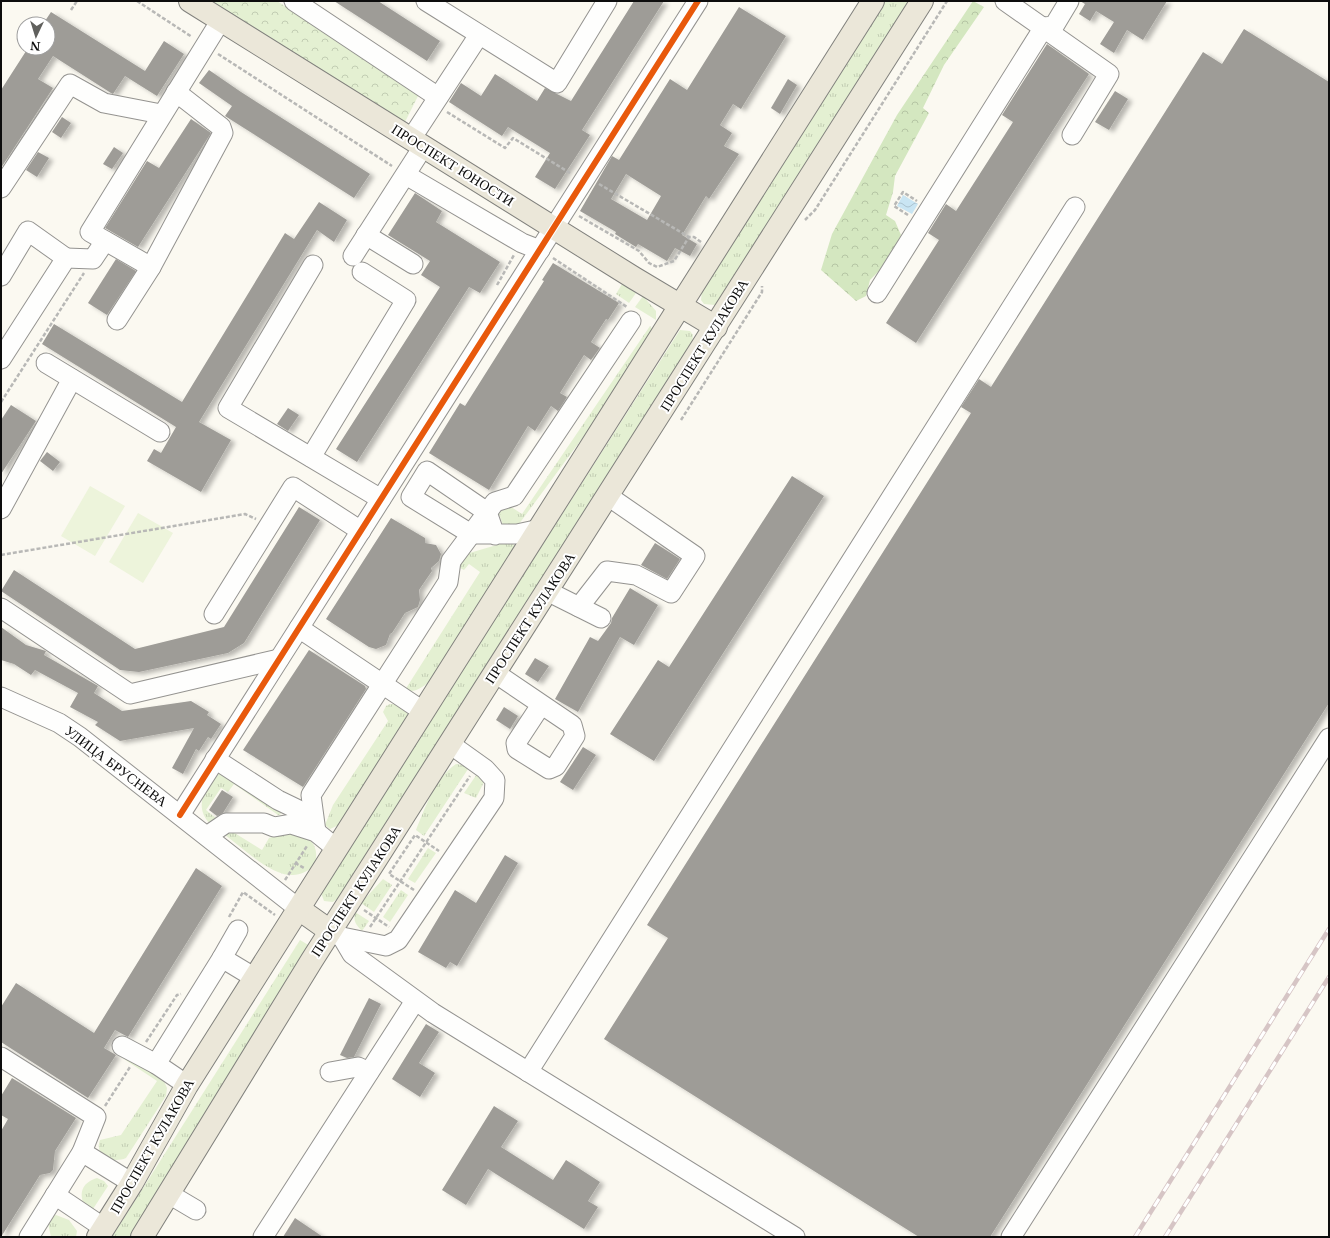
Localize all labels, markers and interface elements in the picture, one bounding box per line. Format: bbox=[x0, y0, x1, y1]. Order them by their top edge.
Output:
north arrow bbox=[16, 16, 56, 56]
text: N bbox=[29, 39, 41, 53]
street label: ПРОСПЕКТ ЮНОСТИ bbox=[388, 120, 518, 210]
street label: ПРОСПЕКТ КУЛАКОВА bbox=[656, 275, 753, 415]
street label: ПРОСПЕКТ КУЛАКОВА bbox=[481, 548, 580, 687]
street label: УЛИЦА БРУСНЕВА bbox=[61, 721, 172, 811]
street label: ПРОСПЕКТ КУЛАКОВА bbox=[307, 821, 406, 960]
street label: ПРОСПЕКТ КУЛАКОВА bbox=[106, 1075, 198, 1217]

